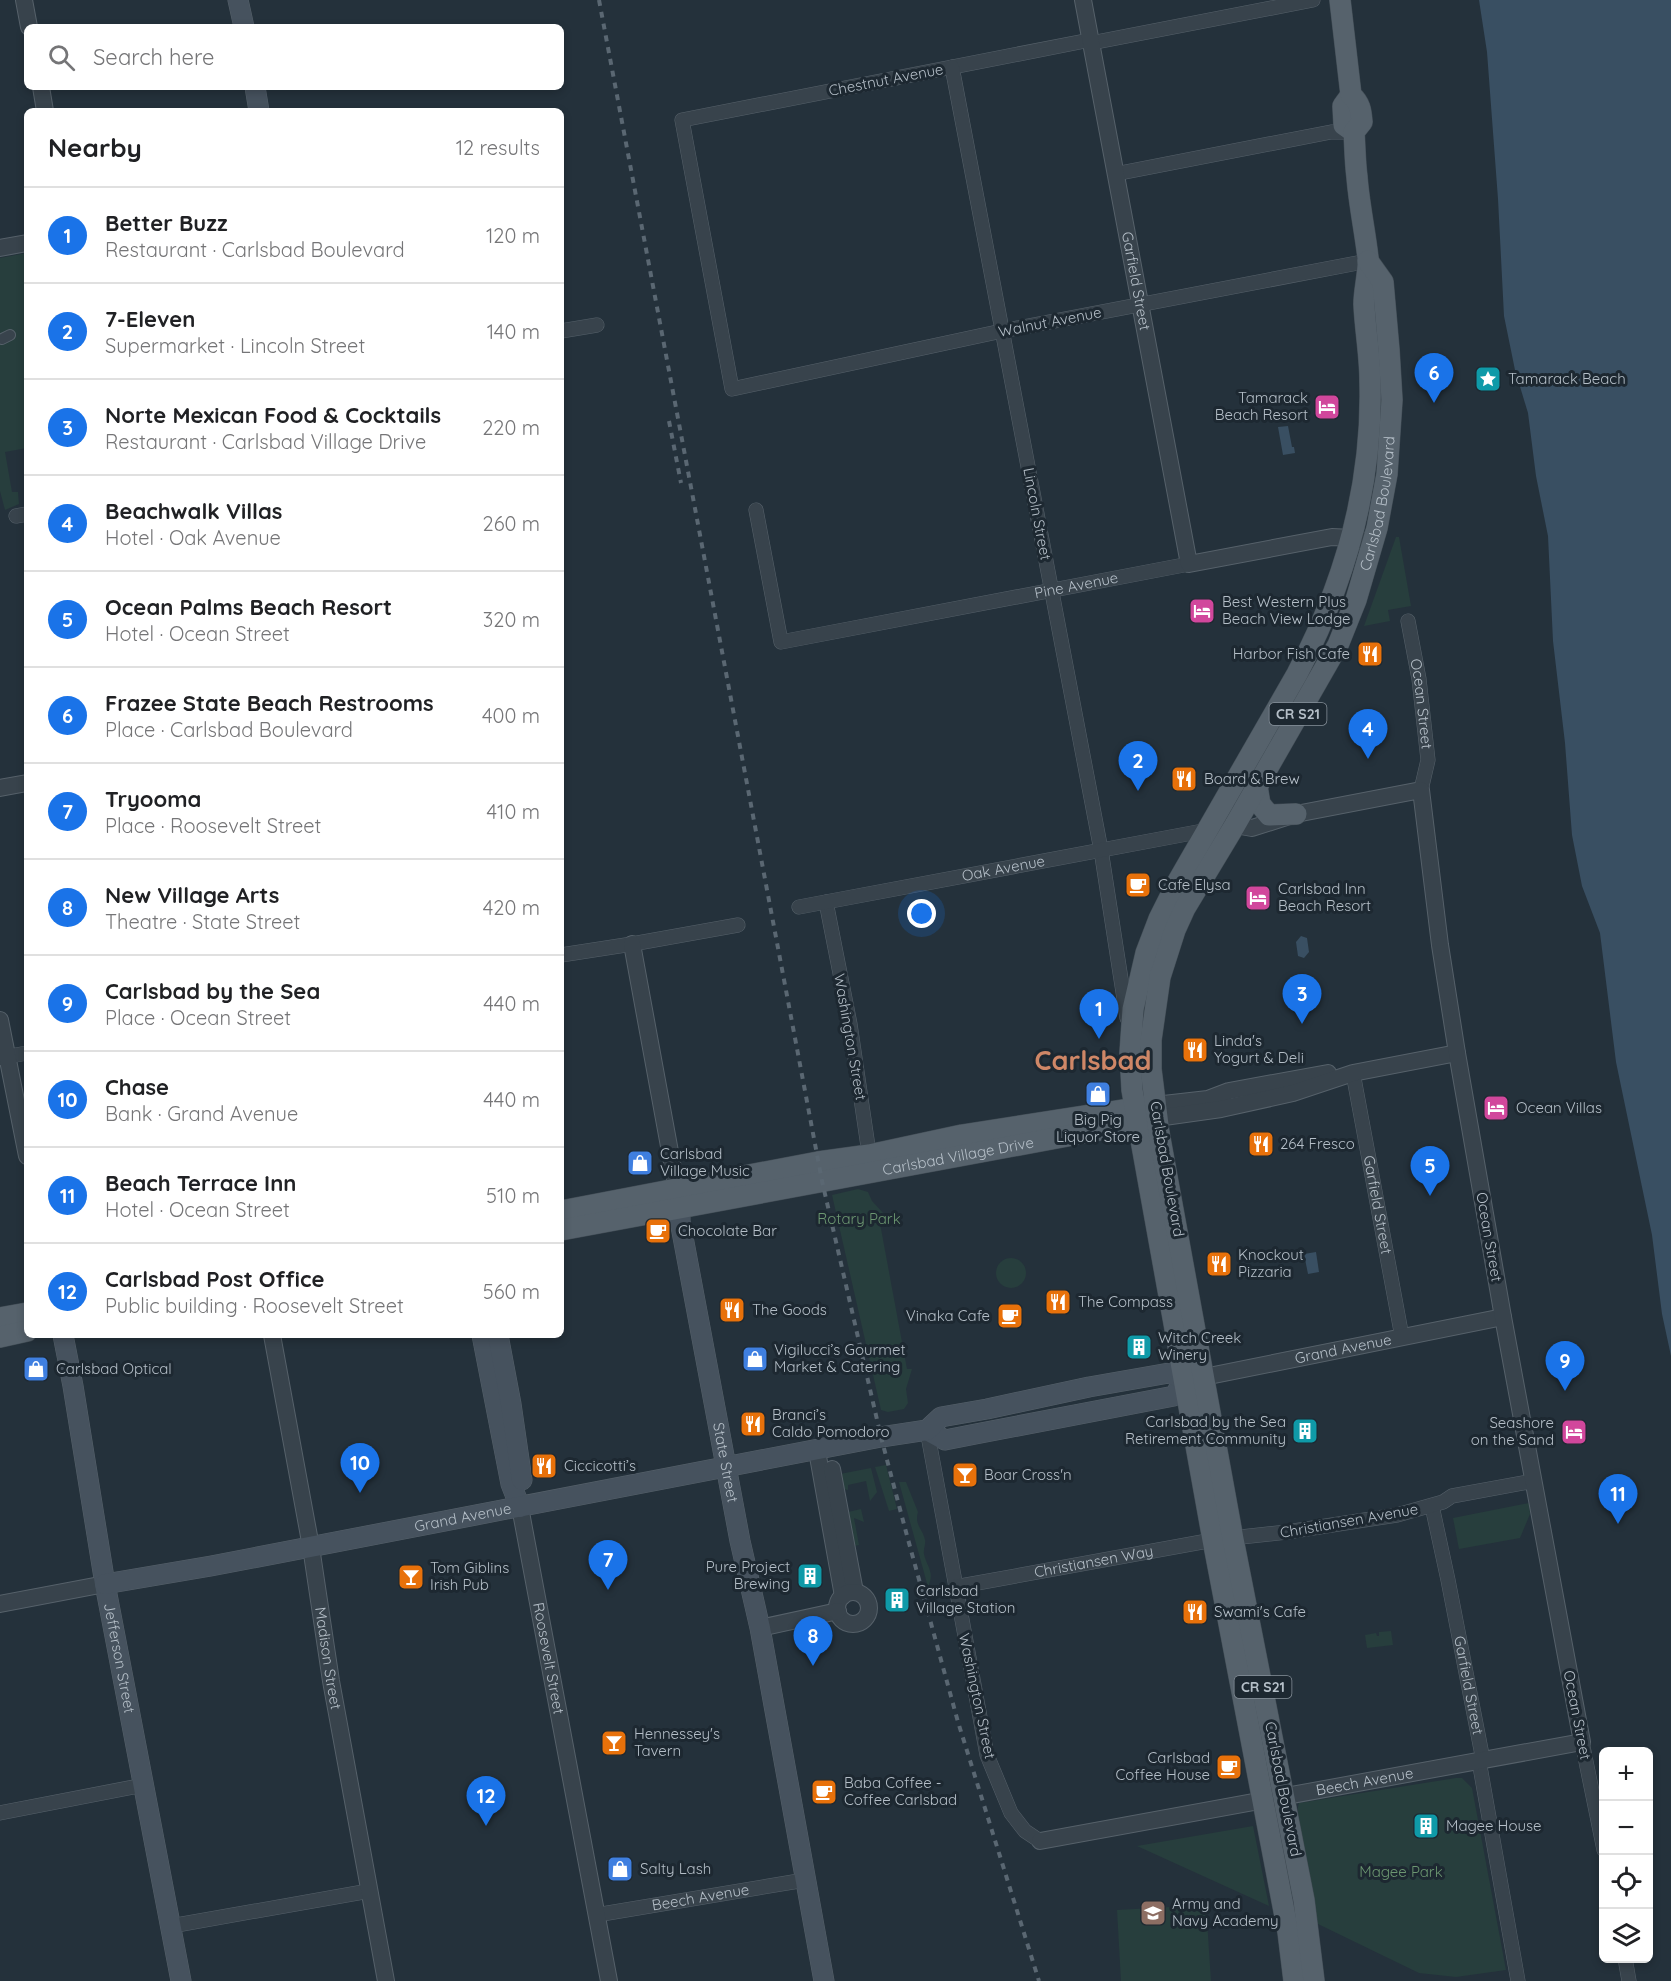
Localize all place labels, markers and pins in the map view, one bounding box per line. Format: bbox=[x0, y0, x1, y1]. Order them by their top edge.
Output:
pin: 6 bbox=[1414, 354, 1454, 403]
place icon: Tamarack Beach bbox=[1473, 364, 1503, 394]
place label: Tamarack Beach bbox=[1508, 369, 1626, 388]
place label: Tamarack Beach Resort bbox=[1215, 388, 1308, 424]
hotel icon: Tamarack Beach Resort bbox=[1312, 392, 1342, 422]
place label: Best Western Plus Beach View Lodge bbox=[1222, 592, 1350, 628]
hotel icon: Best Western Plus Beach View Lodge bbox=[1187, 596, 1217, 626]
restaurant icon: Harbor Fish Cafe bbox=[1355, 639, 1385, 669]
place label: Harbor Fish Cafe bbox=[1233, 644, 1350, 663]
pin: 4 bbox=[1348, 710, 1388, 759]
pin: 2 bbox=[1118, 742, 1158, 791]
restaurant icon: Board & Brew bbox=[1169, 764, 1199, 794]
place label: Board & Brew bbox=[1204, 769, 1300, 788]
cafe icon: Cafe Elysa bbox=[1123, 870, 1153, 900]
place label: Cafe Elysa bbox=[1158, 875, 1231, 894]
place label: Carlsbad Inn Beach Resort bbox=[1278, 879, 1371, 915]
hotel icon: Carlsbad Inn Beach Resort bbox=[1243, 883, 1273, 913]
pin: 3 bbox=[1282, 974, 1322, 1024]
pin: 1 bbox=[1080, 990, 1118, 1039]
place label: Linda's Yogurt & Deli bbox=[1214, 1031, 1304, 1067]
restaurant icon: Linda's Yogurt & Deli bbox=[1180, 1035, 1210, 1065]
shop icon: Big Pig Liquor Store bbox=[1083, 1079, 1113, 1109]
hotel icon: Ocean Villas bbox=[1481, 1093, 1511, 1123]
place label: Ocean Villas bbox=[1516, 1098, 1602, 1117]
place label: Big Pig Liquor Store bbox=[1056, 1110, 1140, 1146]
restaurant icon: 264 Fresco bbox=[1246, 1129, 1276, 1159]
place label: 264 Fresco bbox=[1280, 1134, 1355, 1153]
place label: Carlsbad Village Music bbox=[660, 1144, 750, 1180]
pin: 5 bbox=[1410, 1146, 1450, 1196]
shop icon: Carlsbad Village Music bbox=[625, 1148, 655, 1178]
cafe icon: Chocolate Bar bbox=[643, 1216, 673, 1246]
place label: Chocolate Bar bbox=[678, 1221, 777, 1240]
place label: Knockout Pizzaria bbox=[1238, 1245, 1304, 1281]
restaurant icon: Knockout Pizzaria bbox=[1204, 1249, 1234, 1279]
restaurant icon: The Compass bbox=[1043, 1287, 1073, 1317]
place label: The Compass bbox=[1078, 1292, 1173, 1311]
restaurant icon: The Goods bbox=[717, 1295, 747, 1325]
place label: The Goods bbox=[752, 1300, 827, 1319]
cafe icon: Vinaka Cafe bbox=[995, 1301, 1025, 1331]
place label: Vinaka Cafe bbox=[906, 1306, 990, 1325]
place label: Witch Creek Winery bbox=[1158, 1328, 1241, 1364]
building icon: Witch Creek Winery bbox=[1124, 1332, 1154, 1362]
place label: Vigilucci’s Gourmet Market & Catering bbox=[774, 1340, 906, 1376]
pin: 9 bbox=[1546, 1342, 1584, 1391]
shop icon: Vigilucci’s Gourmet Market & Catering bbox=[740, 1344, 770, 1374]
shop icon: Carlsbad Optical bbox=[21, 1354, 51, 1384]
place label: Carlsbad Optical bbox=[56, 1359, 172, 1378]
place label: Branci’s Caldo Pomodoro bbox=[772, 1405, 890, 1441]
restaurant icon: Branci’s Caldo Pomodoro bbox=[738, 1409, 768, 1439]
place label: Carlsbad by the Sea Retirement Community bbox=[1125, 1412, 1286, 1448]
place label: Seashore on the Sand bbox=[1471, 1413, 1554, 1449]
building icon: Carlsbad by the Sea Retirement Community bbox=[1290, 1416, 1320, 1446]
hotel icon: Seashore on the Sand bbox=[1559, 1417, 1589, 1447]
pin: 10 bbox=[340, 1444, 380, 1493]
restaurant icon: Ciccicotti’s bbox=[529, 1451, 559, 1481]
place label: Ciccicotti’s bbox=[564, 1456, 636, 1475]
bar icon: Boar Cross'n bbox=[950, 1460, 980, 1490]
place label: Boar Cross'n bbox=[984, 1465, 1072, 1484]
pin: 11 bbox=[1598, 1474, 1638, 1524]
pin: 7 bbox=[588, 1540, 628, 1590]
place label: Pure Project Brewing bbox=[706, 1557, 790, 1593]
place label: Tom Giblins Irish Pub bbox=[430, 1558, 509, 1594]
building icon: Pure Project Brewing bbox=[795, 1561, 825, 1591]
bar icon: Tom Giblins Irish Pub bbox=[396, 1562, 426, 1592]
place label: Carlsbad Village Station bbox=[916, 1581, 1015, 1617]
building icon: Carlsbad Village Station bbox=[882, 1585, 912, 1615]
restaurant icon: Swami's Cafe bbox=[1180, 1597, 1210, 1627]
place label: Swami's Cafe bbox=[1214, 1602, 1306, 1621]
pin: 8 bbox=[794, 1616, 832, 1666]
place label: Hennessey's Tavern bbox=[634, 1724, 720, 1760]
bar icon: Hennessey's Tavern bbox=[599, 1728, 629, 1758]
place label: Carlsbad Coffee House bbox=[1115, 1748, 1210, 1784]
cafe icon: Carlsbad Coffee House bbox=[1214, 1752, 1244, 1782]
place label: Baba Coffee - Coffee Carlsbad bbox=[844, 1773, 957, 1809]
pin: 12 bbox=[466, 1776, 506, 1826]
cafe icon: Baba Coffee - Coffee Carlsbad bbox=[809, 1777, 839, 1807]
building icon: Magee House bbox=[1411, 1811, 1441, 1841]
place label: Magee House bbox=[1446, 1816, 1542, 1835]
shop icon: Salty Lash bbox=[605, 1854, 635, 1884]
place label: Salty Lash bbox=[640, 1859, 711, 1878]
place label: Army and Navy Academy bbox=[1172, 1894, 1279, 1930]
school or university icon: Army and Navy Academy bbox=[1138, 1898, 1168, 1928]

